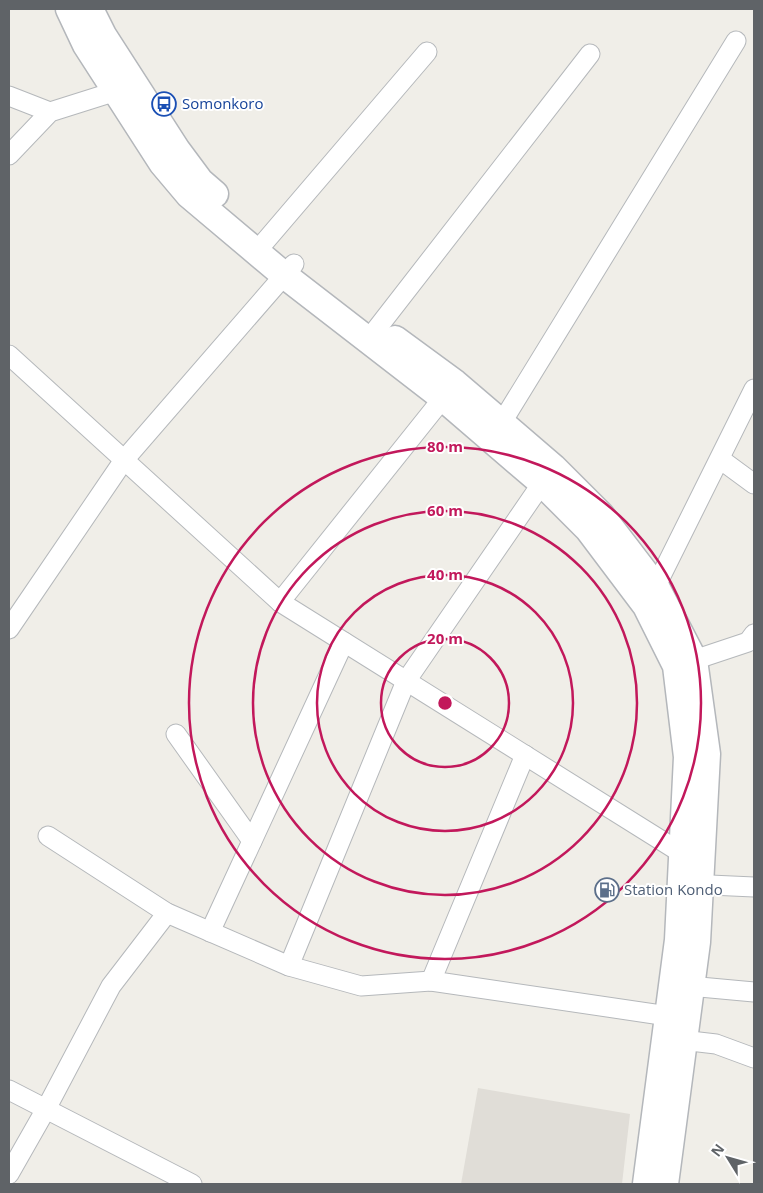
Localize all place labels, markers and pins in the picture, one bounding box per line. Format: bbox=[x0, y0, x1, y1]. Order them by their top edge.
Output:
bus stop icon: Somonkoro bbox=[151, 91, 177, 117]
place label: Somonkoro bbox=[182, 93, 263, 113]
centre of rings bbox=[436, 694, 454, 712]
fuel station icon: Station Kondo bbox=[594, 877, 620, 903]
place label: Station Kondo bbox=[624, 879, 723, 899]

